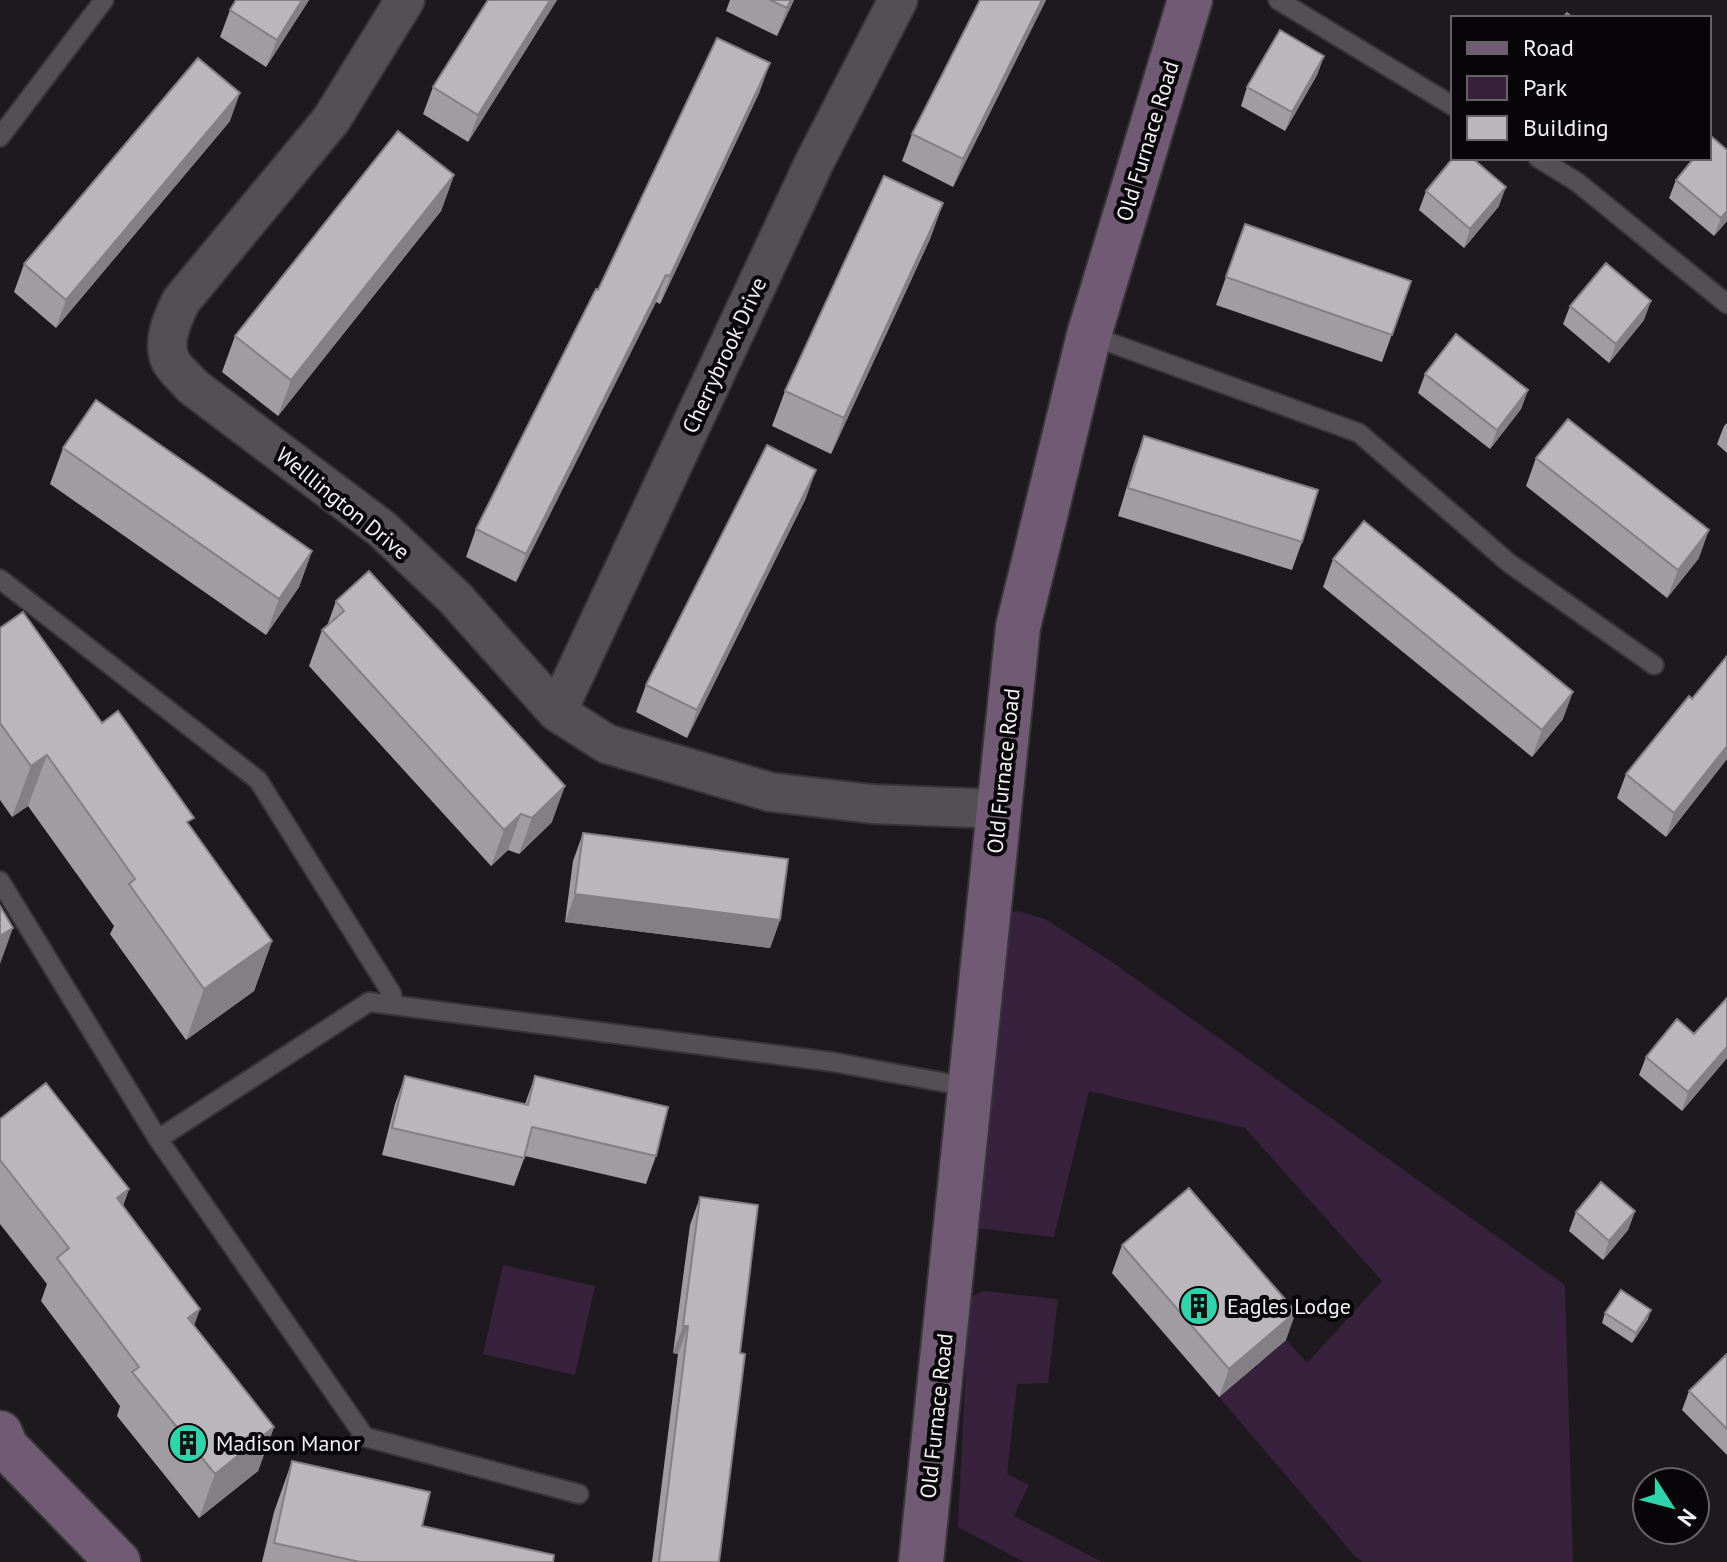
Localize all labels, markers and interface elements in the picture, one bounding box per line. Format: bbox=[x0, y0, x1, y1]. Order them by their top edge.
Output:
legend bbox=[1451, 16, 1711, 160]
text: Road bbox=[1523, 32, 1574, 63]
street label: Old Furnace Road bbox=[1109, 58, 1185, 224]
text: Park bbox=[1523, 72, 1568, 103]
text: Building bbox=[1523, 112, 1609, 143]
street label: Cherrybrook Drive bbox=[676, 273, 772, 437]
street label: Welllington Drive bbox=[271, 441, 415, 565]
street label: Old Furnace Road bbox=[980, 687, 1026, 855]
building icon: Eagles Lodge bbox=[1178, 1285, 1220, 1327]
place label: Eagles Lodge bbox=[1227, 1292, 1351, 1320]
street label: Old Furnace Road bbox=[913, 1332, 959, 1500]
building icon: Madison Manor bbox=[167, 1422, 209, 1464]
place label: Madison Manor bbox=[216, 1429, 361, 1457]
north arrow bbox=[1631, 1466, 1711, 1546]
text: N bbox=[1672, 1504, 1703, 1532]

